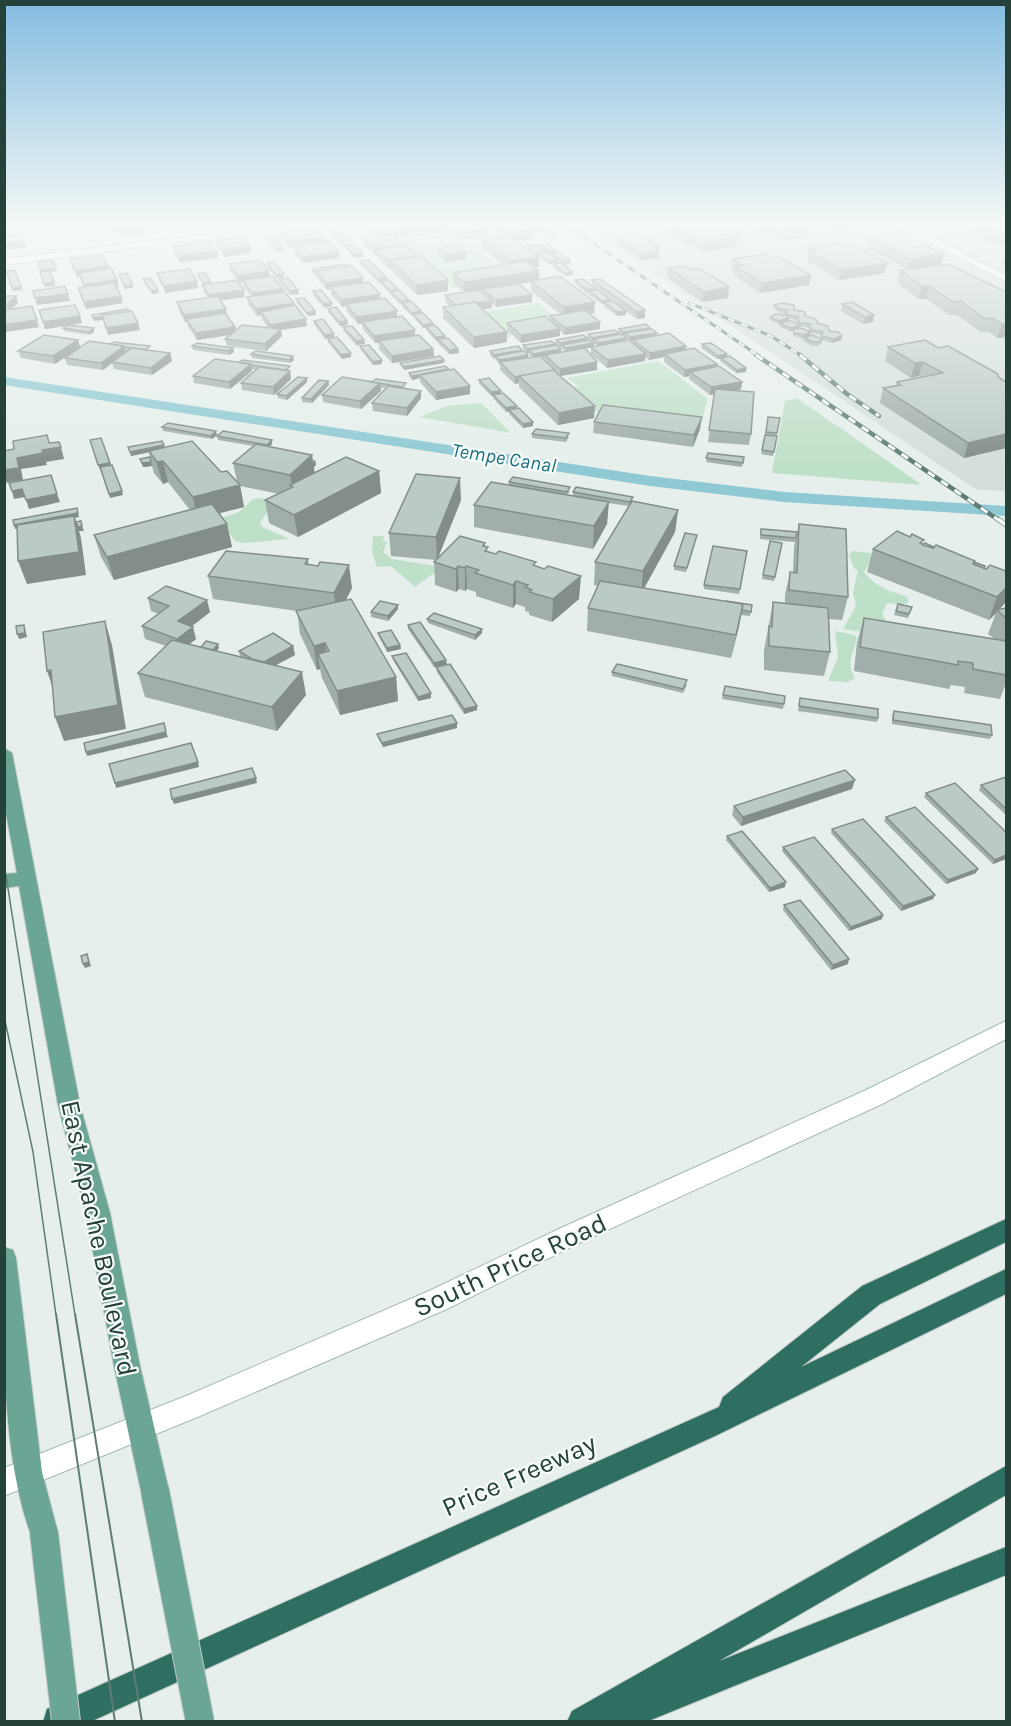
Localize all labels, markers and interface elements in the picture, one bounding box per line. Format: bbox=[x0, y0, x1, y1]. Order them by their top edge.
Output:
water label: Tempe Canal bbox=[450, 438, 558, 478]
street label: East Apache Boulevard bbox=[54, 1097, 144, 1379]
street label: South Price Road bbox=[408, 1206, 612, 1324]
street label: Price Freeway bbox=[437, 1427, 602, 1523]

